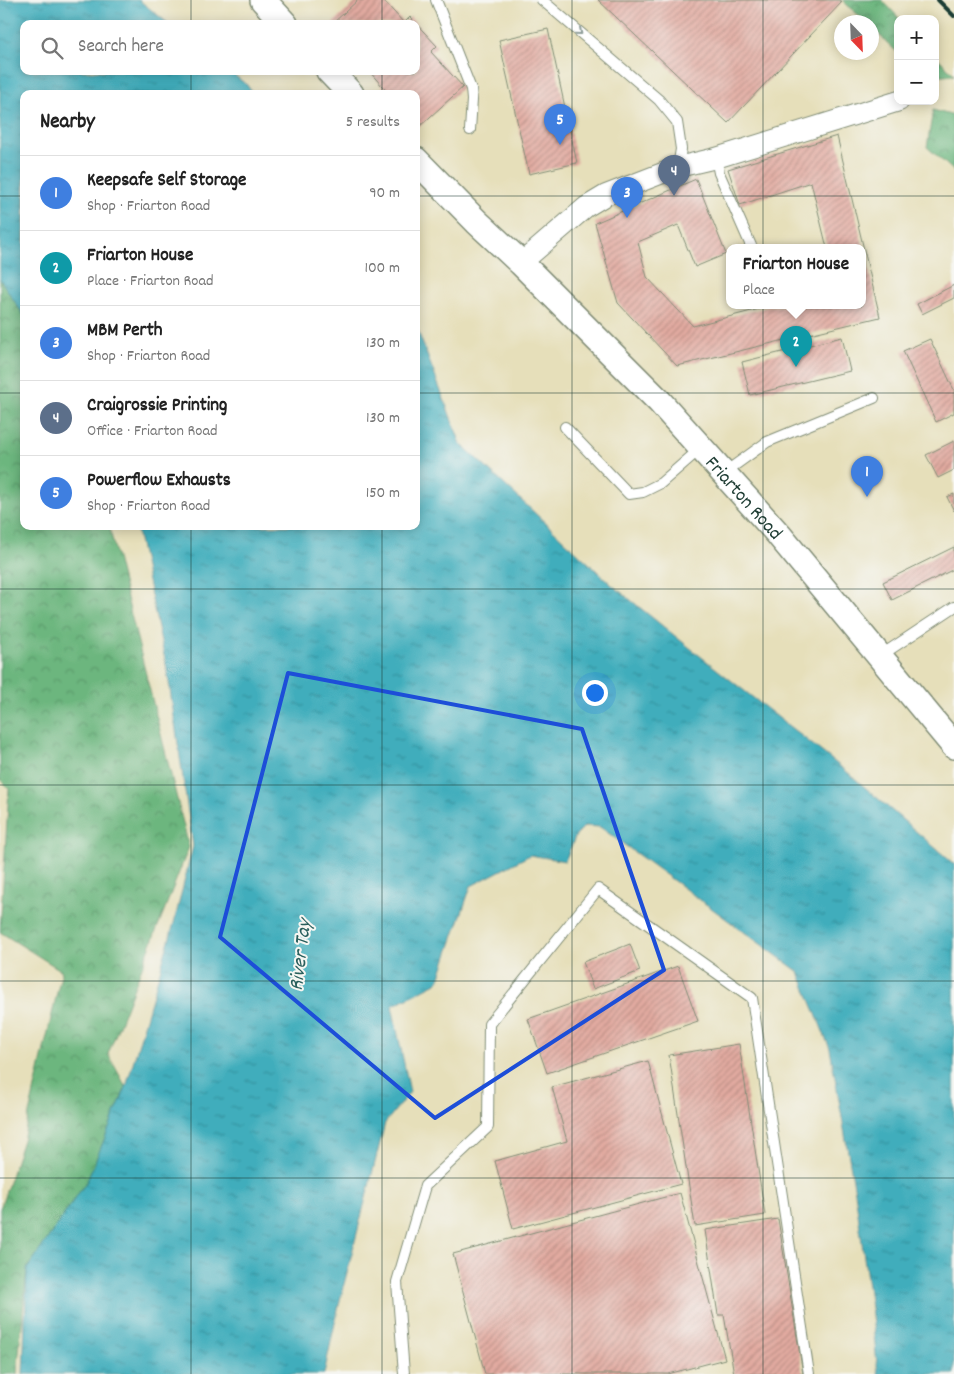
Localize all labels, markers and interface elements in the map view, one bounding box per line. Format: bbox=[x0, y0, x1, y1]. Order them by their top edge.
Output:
north arrow bbox=[834, 15, 879, 60]
map controls bbox=[894, 15, 939, 105]
button: + bbox=[894, 15, 939, 60]
search box bbox=[20, 20, 420, 75]
one-way arrow bbox=[573, 26, 582, 35]
icon: search bbox=[38, 34, 66, 62]
text: Search here bbox=[78, 34, 164, 61]
button: − bbox=[894, 60, 939, 105]
pin: 5 bbox=[544, 104, 576, 145]
text: Nearby bbox=[40, 108, 95, 138]
text: 5 results bbox=[346, 111, 400, 134]
pin: 4 bbox=[658, 155, 690, 196]
text: Keepsafe Self Storage bbox=[87, 168, 246, 195]
pin: 3 bbox=[611, 177, 643, 218]
text: 1 bbox=[54, 182, 58, 205]
text: 90 m bbox=[369, 182, 400, 205]
text: Shop · Friarton Road bbox=[87, 195, 210, 218]
text: Friarton House bbox=[87, 243, 193, 270]
popup bbox=[726, 244, 866, 309]
text: Friarton House bbox=[743, 252, 849, 279]
text: 2 bbox=[53, 257, 60, 280]
text: 100 m bbox=[364, 257, 400, 280]
text: Place · Friarton Road bbox=[87, 270, 213, 293]
text: Place bbox=[743, 279, 775, 302]
text: MBM Perth bbox=[87, 318, 162, 345]
pin: 2 bbox=[780, 326, 812, 367]
text: 3 bbox=[52, 332, 60, 355]
text: 130 m bbox=[366, 332, 400, 355]
text: Shop · Friarton Road bbox=[87, 345, 210, 368]
text: Craigrossie Printing bbox=[87, 393, 227, 420]
text: 4 bbox=[53, 407, 59, 430]
text: 130 m bbox=[366, 407, 400, 430]
text: Office · Friarton Road bbox=[87, 420, 217, 443]
street label: Friarton Road bbox=[697, 451, 788, 547]
pin: 1 bbox=[851, 456, 883, 497]
text: Powerflow Exhausts bbox=[87, 468, 231, 495]
text: 5 bbox=[52, 482, 60, 505]
text: 150 m bbox=[366, 482, 400, 505]
text: Shop · Friarton Road bbox=[87, 495, 210, 518]
your location bbox=[582, 680, 608, 706]
water label: River Tay bbox=[283, 916, 322, 993]

